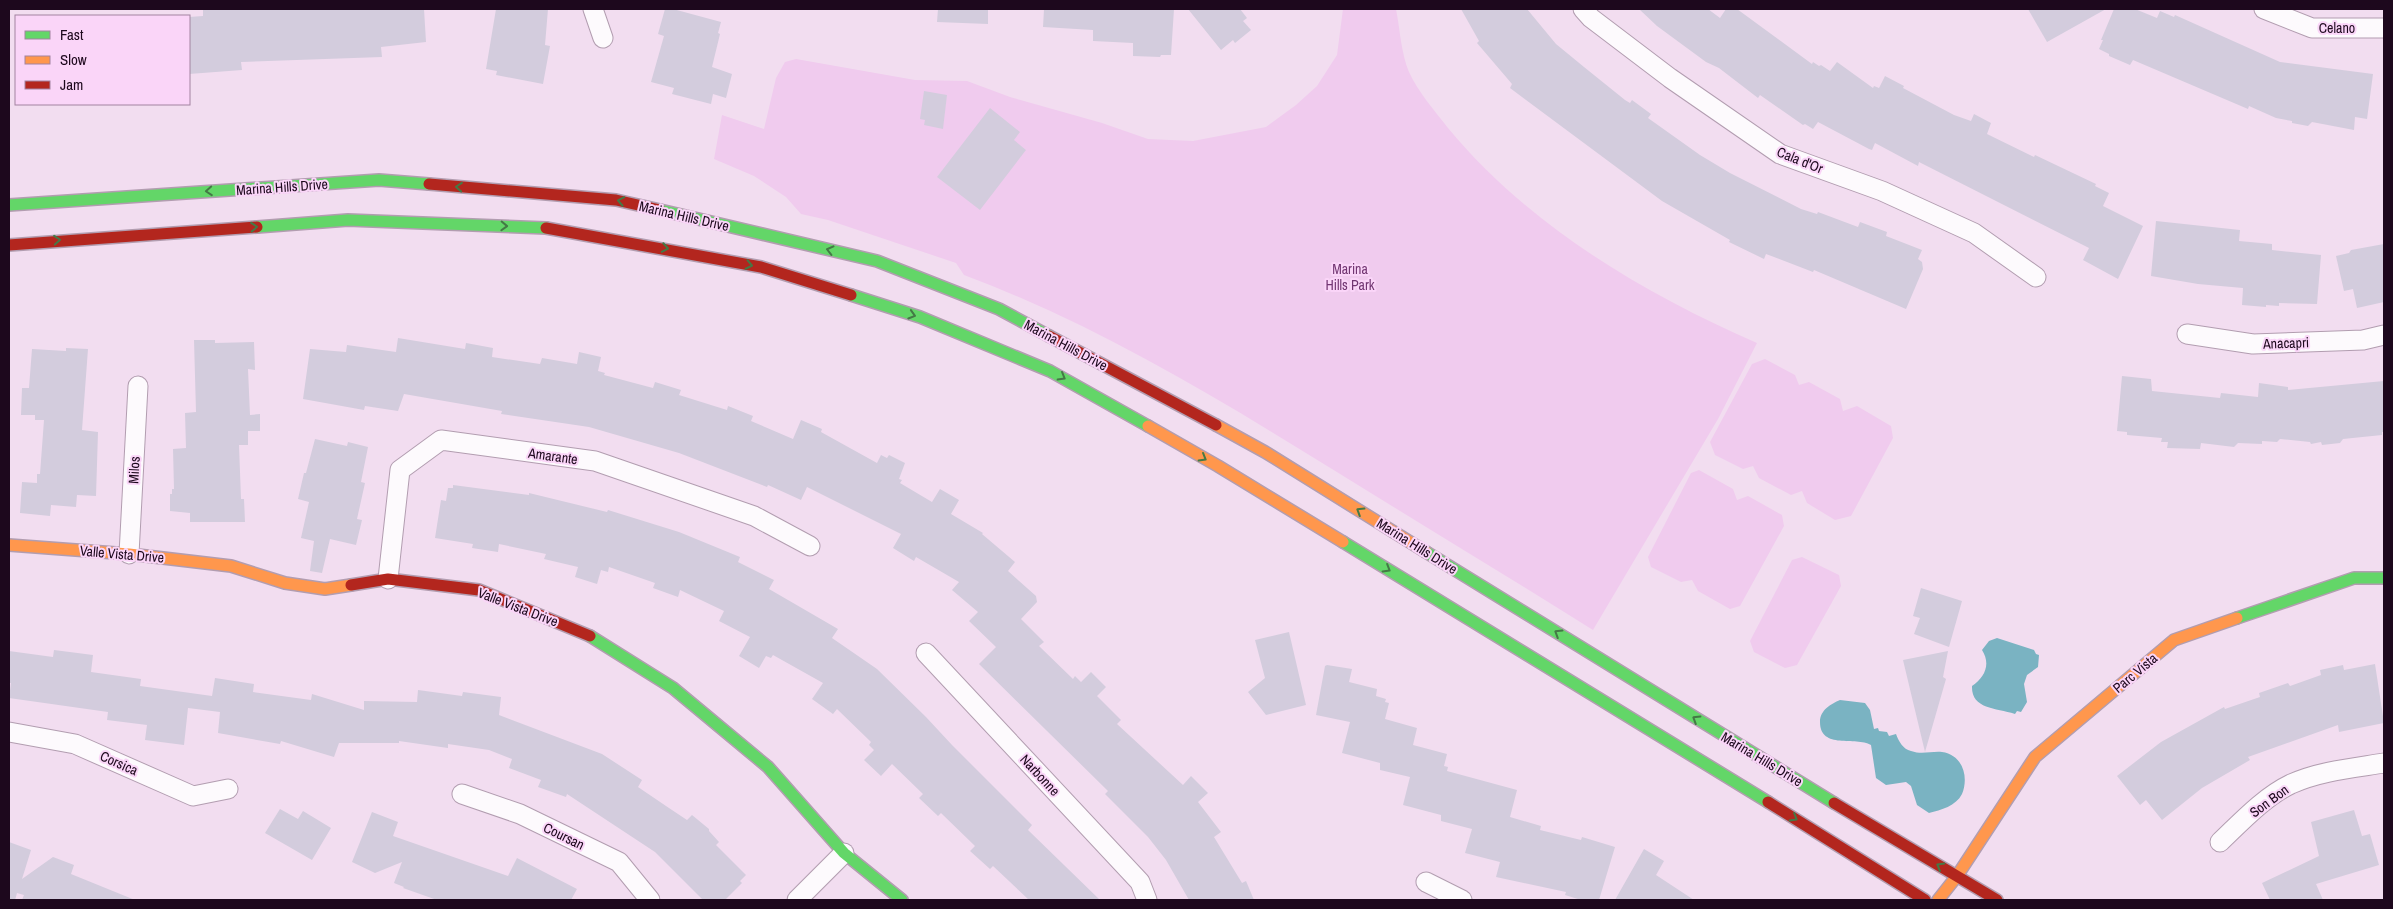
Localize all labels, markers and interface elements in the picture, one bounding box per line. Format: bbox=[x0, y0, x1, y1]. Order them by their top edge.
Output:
legend bbox=[15, 15, 190, 105]
street label: Celano bbox=[2319, 19, 2355, 37]
text: Fast bbox=[60, 24, 84, 45]
text: Slow bbox=[60, 49, 87, 70]
text: Jam bbox=[60, 74, 83, 95]
street label: Cala d'Or bbox=[1774, 143, 1826, 177]
street label: Marina Hills Drive bbox=[236, 175, 328, 199]
one-way arrow bbox=[454, 182, 462, 193]
one-way arrow bbox=[205, 186, 213, 197]
one-way arrow bbox=[616, 197, 625, 207]
street label: Marina Hills Drive bbox=[637, 197, 731, 235]
one-way arrow bbox=[251, 221, 259, 232]
one-way arrow bbox=[500, 221, 508, 232]
one-way arrow bbox=[54, 235, 62, 246]
one-way arrow bbox=[660, 243, 669, 253]
one-way arrow bbox=[825, 245, 834, 256]
one-way arrow bbox=[745, 259, 754, 269]
park label: Marina Hills Park bbox=[1325, 260, 1375, 294]
one-way arrow bbox=[907, 309, 915, 319]
street label: Marina Hills Drive bbox=[1021, 315, 1111, 375]
street label: Anacapri bbox=[2262, 333, 2309, 353]
one-way arrow bbox=[1056, 371, 1065, 381]
street label: Amarante bbox=[526, 443, 579, 468]
one-way arrow bbox=[1197, 451, 1206, 461]
street label: Milos bbox=[124, 456, 144, 484]
one-way arrow bbox=[1357, 508, 1366, 518]
street label: Marina Hills Drive bbox=[1373, 514, 1461, 578]
street label: Valle Vista Drive bbox=[79, 541, 165, 567]
one-way arrow bbox=[1381, 563, 1390, 573]
street label: Valle Vista Drive bbox=[475, 583, 561, 631]
one-way arrow bbox=[1554, 630, 1563, 640]
street label: Parc Vista bbox=[2109, 649, 2161, 697]
one-way arrow bbox=[1693, 715, 1702, 725]
street label: Marina Hills Drive bbox=[1718, 728, 1806, 790]
street label: Corsica bbox=[97, 747, 141, 780]
street label: Narbonne bbox=[1016, 750, 1064, 800]
street label: Son Bon bbox=[2246, 781, 2292, 821]
one-way arrow bbox=[1788, 812, 1797, 821]
street label: Coursan bbox=[541, 818, 587, 854]
one-way arrow bbox=[1937, 862, 1946, 872]

